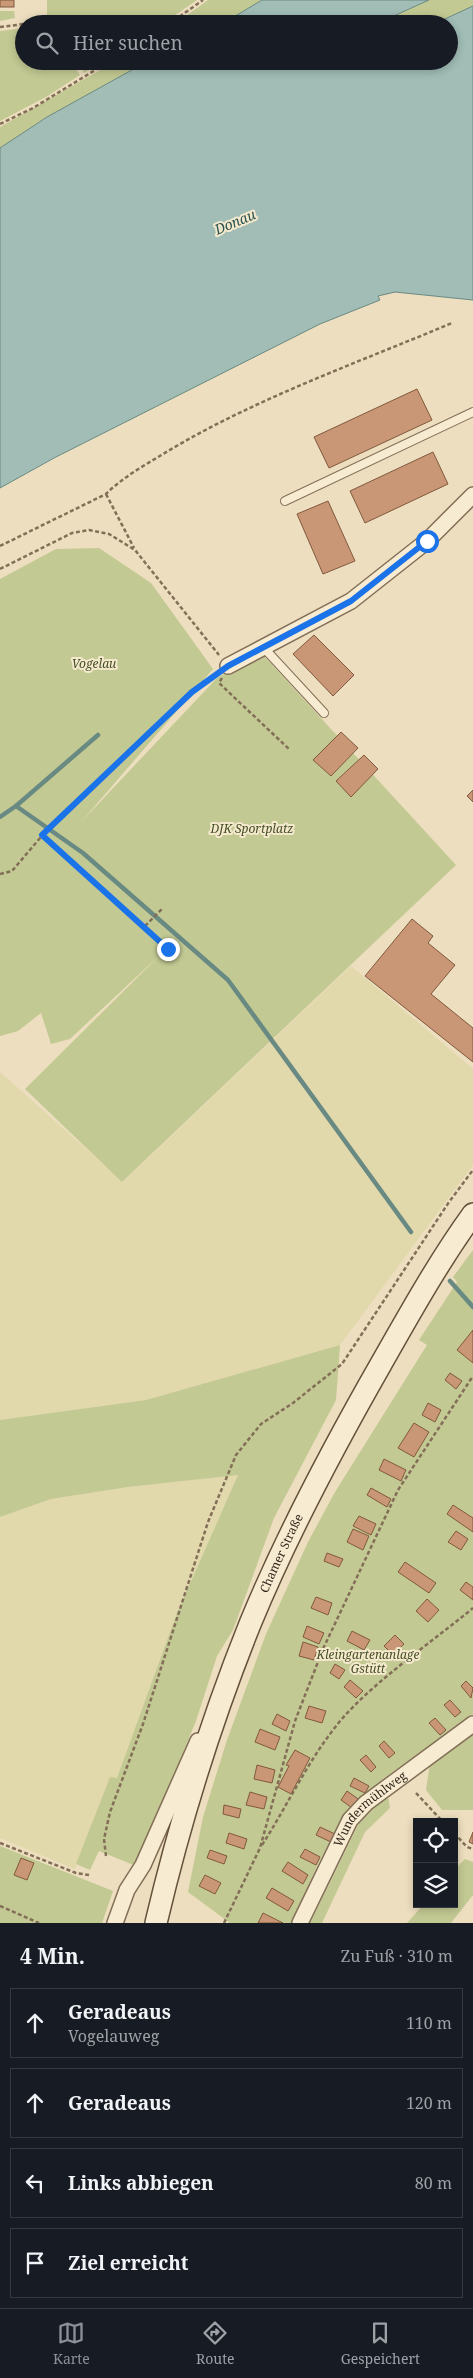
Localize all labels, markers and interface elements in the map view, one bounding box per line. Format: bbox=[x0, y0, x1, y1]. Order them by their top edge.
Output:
search box bbox=[15, 15, 458, 70]
icon: search bbox=[33, 29, 61, 57]
text: Hier suchen bbox=[73, 30, 183, 56]
water label: Donau bbox=[210, 204, 259, 239]
route start bbox=[416, 530, 439, 553]
park label: Vogelau bbox=[72, 655, 116, 672]
park label: DJK Sportplatz bbox=[210, 820, 293, 837]
route end bbox=[157, 938, 180, 961]
street label: Chamer Straße bbox=[255, 1511, 307, 1595]
park label: Kleingartenanlage Gstütt bbox=[316, 1646, 420, 1677]
street label: Wundermühlweg bbox=[329, 1767, 410, 1850]
map controls bbox=[413, 1818, 458, 1908]
button: locate bbox=[413, 1818, 458, 1863]
button: layers bbox=[413, 1863, 458, 1908]
text: 4 Min. bbox=[20, 1942, 85, 1970]
text: Zu Fuß · 310 m bbox=[341, 1945, 453, 1967]
text: Geradeaus bbox=[68, 1999, 171, 2025]
icon: ahead bbox=[21, 2009, 49, 2037]
text: 110 m bbox=[406, 2012, 452, 2034]
text: Vogelauweg bbox=[68, 2025, 159, 2047]
icon: ahead bbox=[21, 2089, 49, 2117]
text: Geradeaus bbox=[68, 2090, 171, 2116]
text: 120 m bbox=[406, 2092, 452, 2114]
icon: left bbox=[21, 2169, 49, 2197]
text: Links abbiegen bbox=[68, 2170, 214, 2196]
text: 80 m bbox=[415, 2172, 452, 2194]
icon: arrive bbox=[21, 2249, 49, 2277]
text: Ziel erreicht bbox=[68, 2250, 189, 2276]
tab: Karte bbox=[53, 2319, 90, 2368]
tab: Route bbox=[196, 2319, 235, 2368]
tab: Gespeichert bbox=[341, 2319, 420, 2368]

